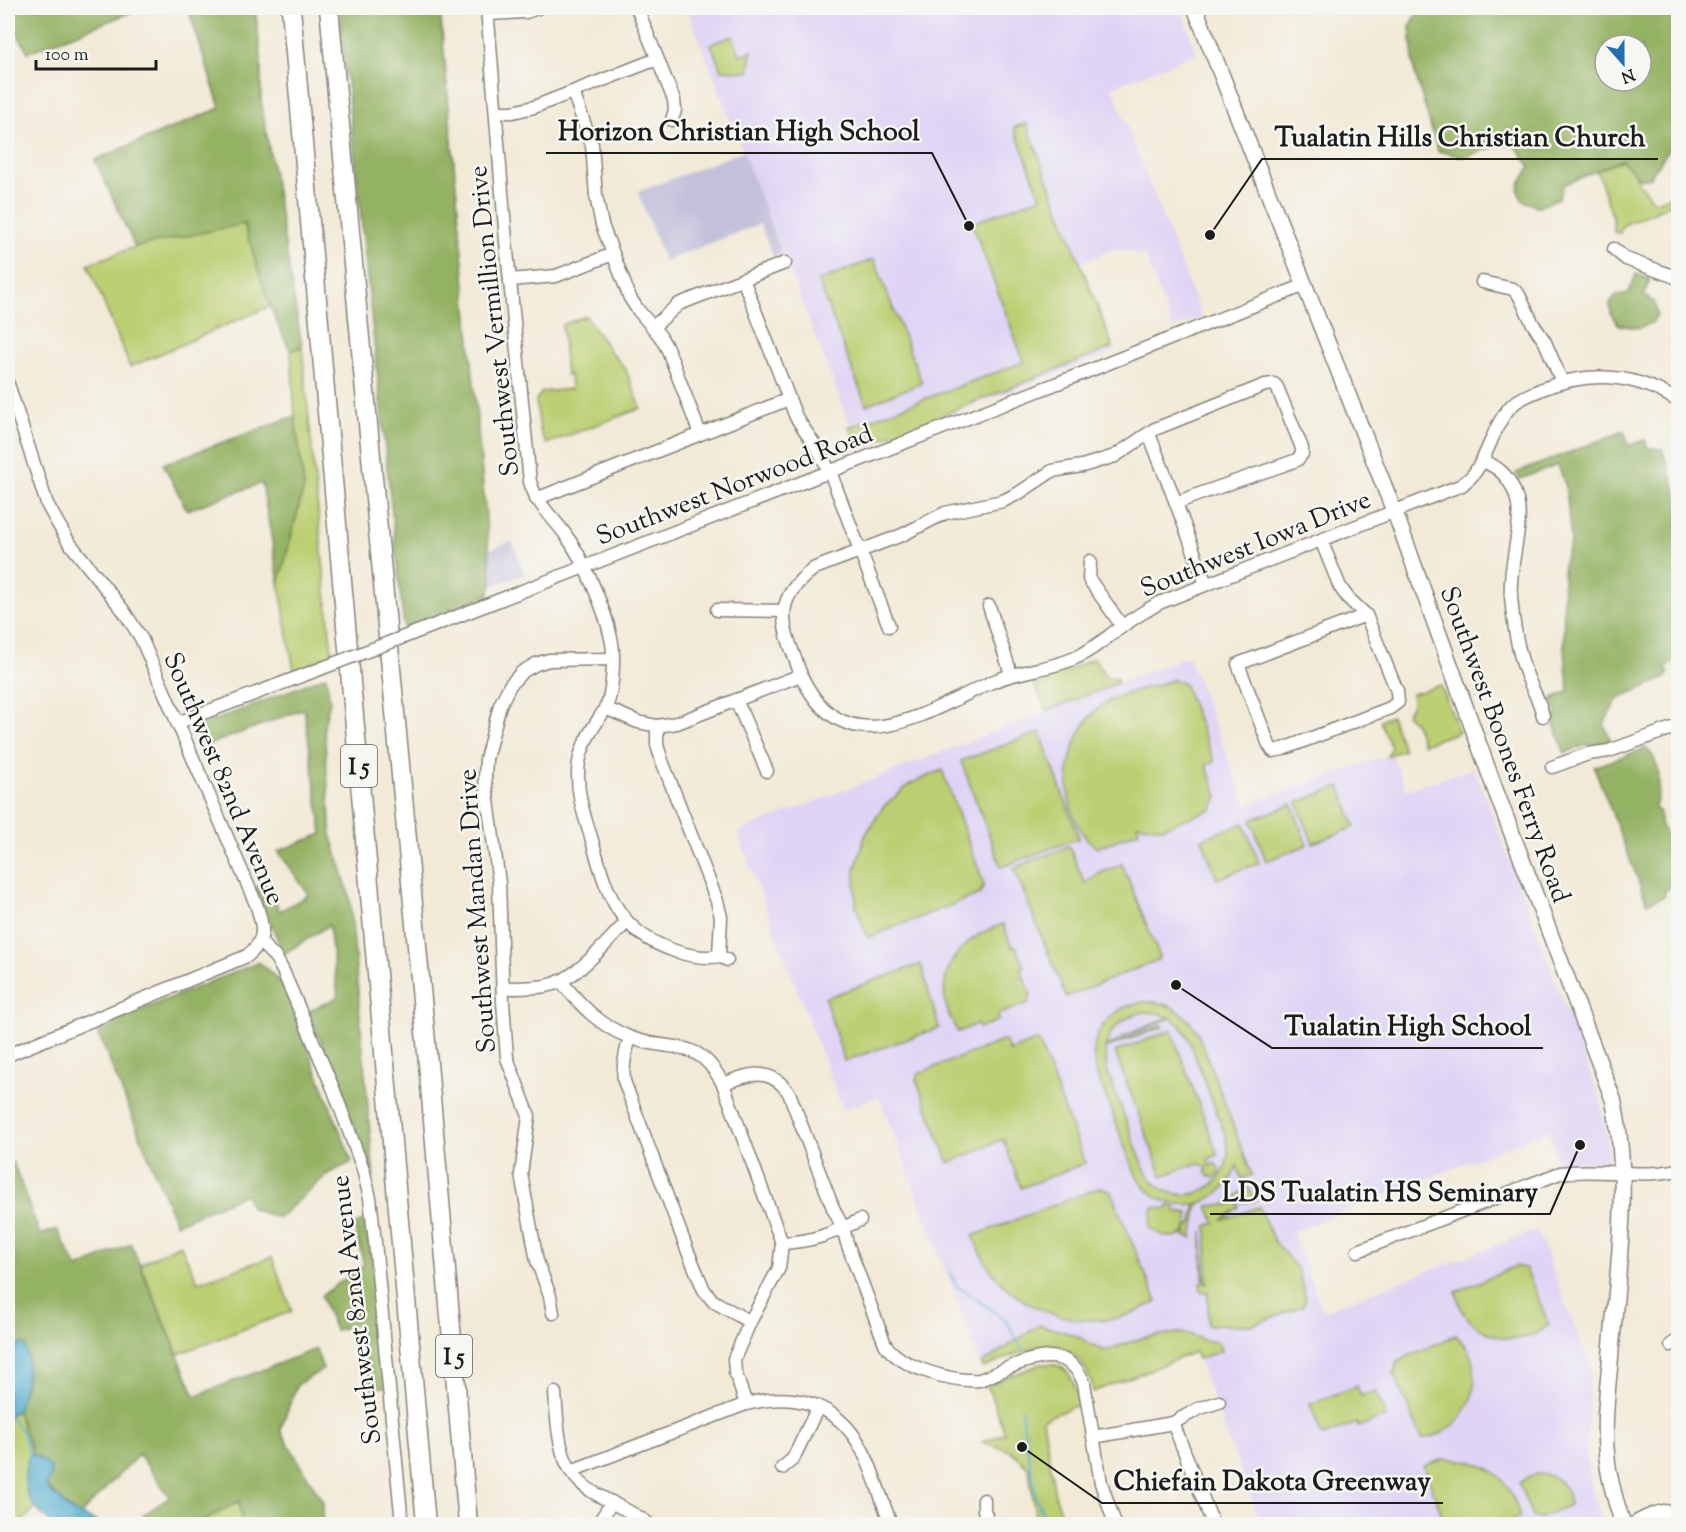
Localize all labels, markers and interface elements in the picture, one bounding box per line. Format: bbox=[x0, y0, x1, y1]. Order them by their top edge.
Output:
scale bar bbox=[36, 33, 156, 71]
north arrow bbox=[1593, 33, 1653, 93]
text: 100 m bbox=[45, 43, 89, 69]
text: N bbox=[1617, 62, 1638, 88]
callout: Horizon Christian High School bbox=[546, 108, 932, 153]
text: Horizon Christian High School bbox=[558, 114, 920, 153]
callout: Tualatin Hills Christian Church bbox=[1262, 114, 1658, 159]
text: Tualatin Hills Christian Church bbox=[1274, 120, 1646, 159]
street label: Southwest Vermillion Drive bbox=[461, 163, 530, 478]
street label: Southwest Norwood Road bbox=[591, 416, 879, 556]
street label: Southwest Iowa Drive bbox=[1135, 482, 1377, 608]
street label: Southwest Boones Ferry Road bbox=[1429, 581, 1578, 909]
street label: Southwest 82nd Avenue bbox=[153, 647, 293, 911]
road number: I 5 bbox=[341, 745, 377, 787]
street label: Southwest Mandan Drive bbox=[450, 767, 507, 1054]
callout: Tualatin High School bbox=[1272, 1003, 1543, 1048]
text: Tualatin High School bbox=[1284, 1009, 1532, 1048]
callout: LDS Tualatin HS Seminary bbox=[1210, 1169, 1550, 1214]
street label: Southwest 82nd Avenue bbox=[323, 1173, 392, 1447]
text: LDS Tualatin HS Seminary bbox=[1222, 1175, 1539, 1214]
road number: I 5 bbox=[436, 1335, 472, 1377]
callout: Chiefain Dakota Greenway bbox=[1102, 1458, 1443, 1503]
text: Chiefain Dakota Greenway bbox=[1113, 1464, 1431, 1503]

